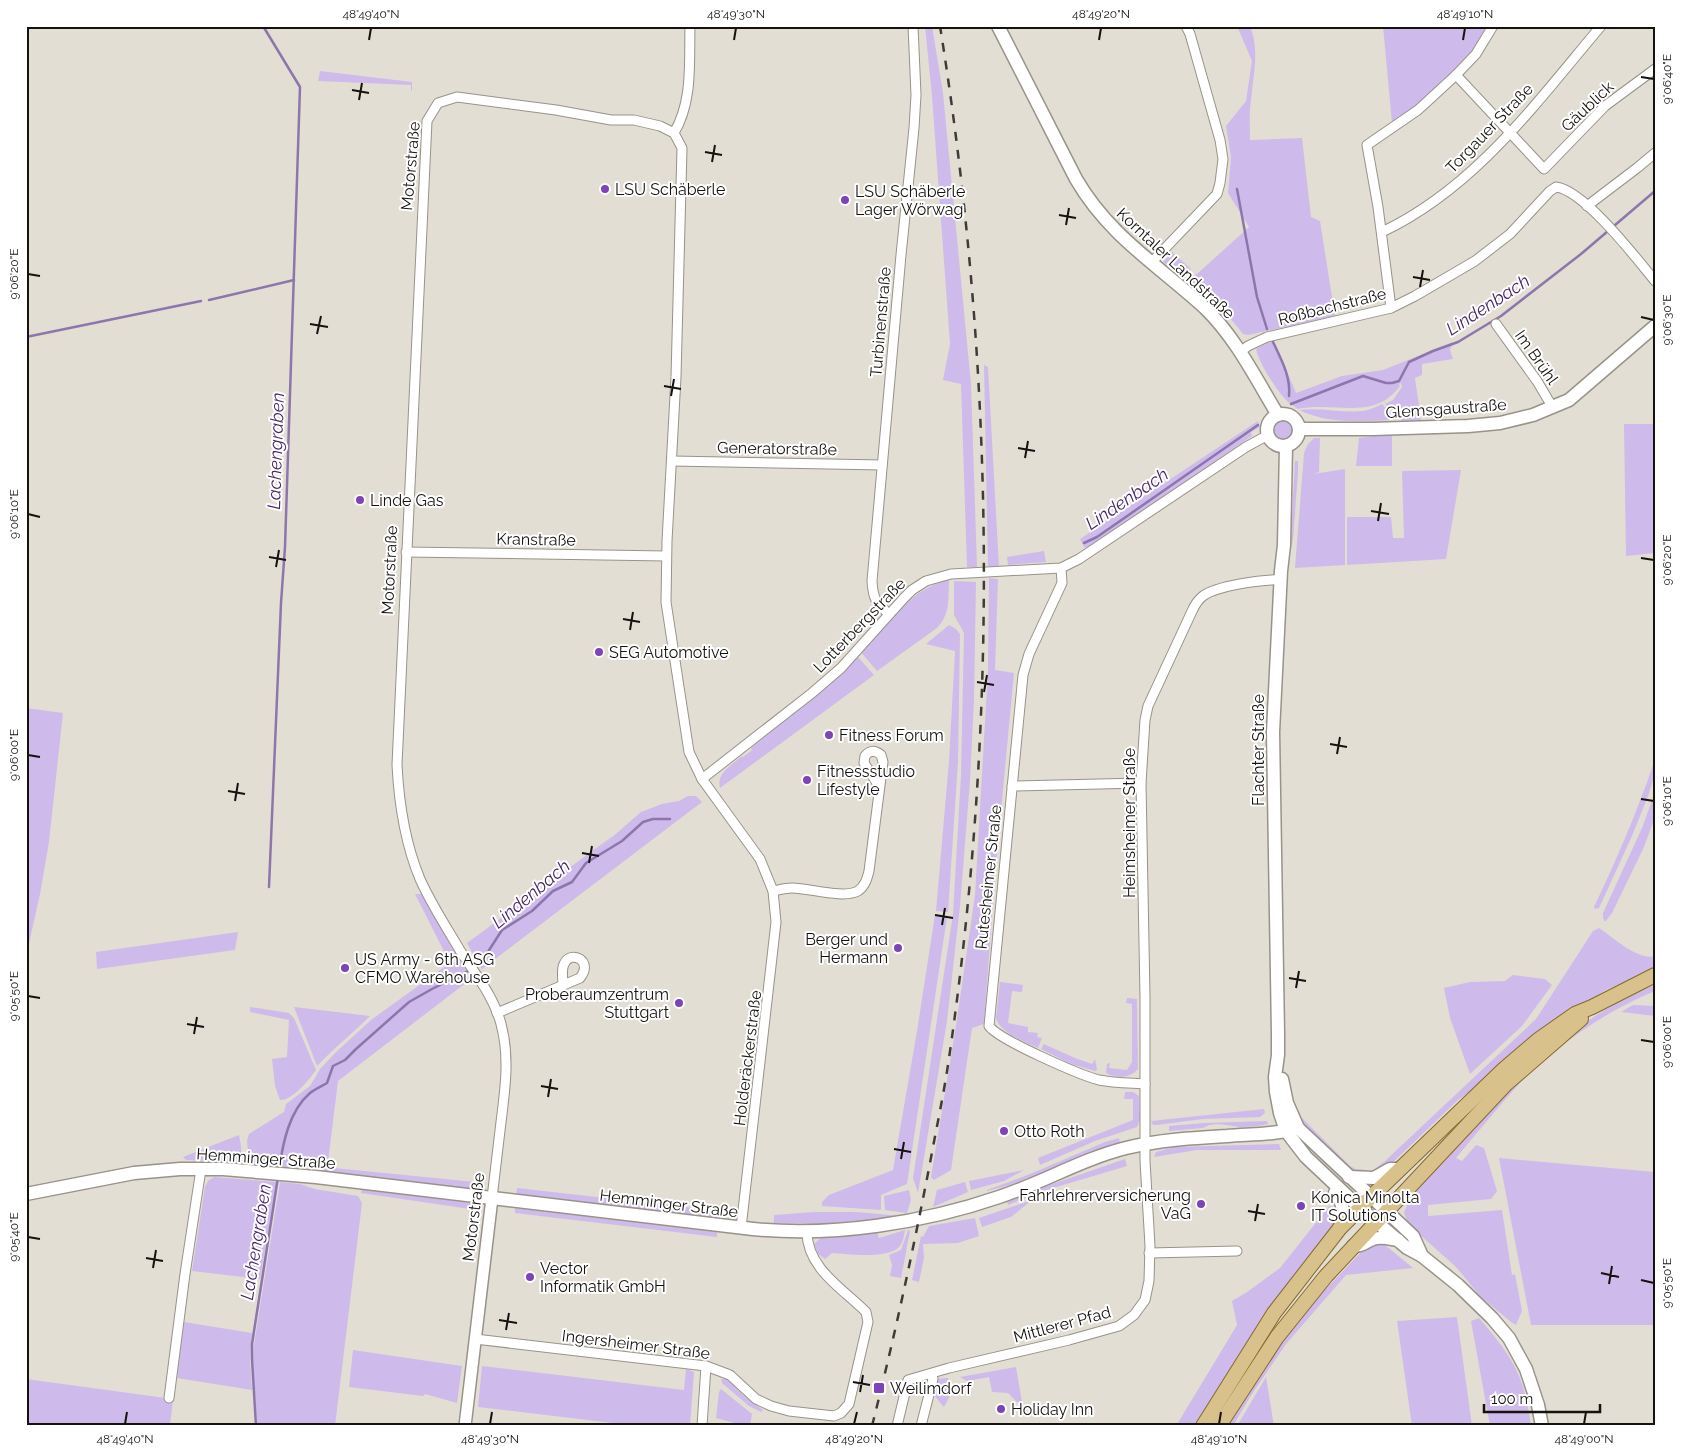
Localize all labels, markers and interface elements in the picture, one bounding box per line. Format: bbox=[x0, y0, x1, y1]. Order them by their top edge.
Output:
text: 48°49'40"N bbox=[342, 7, 400, 21]
text: 48°49'30"N bbox=[707, 7, 765, 21]
text: 48°49'20"N bbox=[1072, 7, 1130, 21]
text: 48°49'10"N bbox=[1437, 7, 1493, 21]
text: 9°06'40"E bbox=[1660, 54, 1674, 104]
street label: Gäublick bbox=[1557, 77, 1618, 135]
street label: Torgauer Straße bbox=[1442, 80, 1537, 177]
street label: Motorstraße bbox=[397, 121, 424, 211]
place label: LSU Schäberle bbox=[615, 180, 725, 199]
place label: LSU Schäberle Lager Wörwag bbox=[855, 182, 965, 219]
marker: LSU Schäberle bbox=[599, 183, 611, 195]
marker: LSU Schäberle Lager Wörwag bbox=[839, 194, 851, 206]
street label: Korntaler Landstraße bbox=[1113, 204, 1239, 323]
text: 9°06'20"E bbox=[7, 249, 21, 299]
street label: Turbinenstraße bbox=[866, 266, 895, 378]
water label: Lindenbach bbox=[1442, 270, 1533, 339]
street label: Roßbachstraße bbox=[1276, 284, 1388, 329]
text: 9°06'30"E bbox=[1660, 295, 1674, 345]
street label: Im Brühl bbox=[1511, 326, 1563, 389]
water label: Lachengraben bbox=[263, 392, 288, 510]
street label: Glemsgaustraße bbox=[1385, 395, 1507, 422]
street label: Generatorstraße bbox=[717, 438, 837, 459]
water label: Lindenbach bbox=[1081, 463, 1172, 534]
text: 9°06'10"E bbox=[7, 489, 21, 539]
place label: Linde Gas bbox=[370, 491, 444, 510]
marker: Linde Gas bbox=[354, 494, 366, 506]
street label: Motorstraße bbox=[378, 525, 401, 615]
street label: Kranstraße bbox=[496, 529, 576, 550]
text: 9°06'20"E bbox=[1660, 535, 1674, 585]
street label: Lotterbergstraße bbox=[809, 574, 909, 677]
place label: SEG Automotive bbox=[609, 643, 729, 662]
marker: SEG Automotive bbox=[593, 646, 605, 658]
street label: Flachter Straße bbox=[1249, 694, 1268, 806]
place label: Fitness Forum bbox=[839, 726, 944, 745]
text: 9°06'00"E bbox=[7, 729, 21, 781]
marker: Fitness Forum bbox=[823, 729, 835, 741]
street label: Heimsheimer Straße bbox=[1120, 748, 1139, 898]
place label: Fitnessstudio Lifestyle bbox=[817, 762, 915, 799]
marker: Fitnessstudio Lifestyle bbox=[801, 774, 813, 786]
text: 9°06'10"E bbox=[1660, 776, 1674, 826]
street label: Rutesheimer Straße bbox=[971, 804, 1006, 950]
water label: Lindenbach bbox=[487, 855, 574, 932]
place label: Berger und Hermann bbox=[805, 930, 888, 967]
marker: Berger und Hermann bbox=[892, 942, 904, 954]
place label: US Army - 6th ASG CFMO Warehouse bbox=[355, 950, 494, 987]
marker: US Army - 6th ASG CFMO Warehouse bbox=[339, 962, 351, 974]
text: 9°05'50"E bbox=[7, 971, 21, 1021]
place label: Proberaumzentrum Stuttgart bbox=[525, 985, 670, 1022]
street label: Holderäckerstraße bbox=[730, 989, 765, 1127]
marker: Proberaumzentrum Stuttgart bbox=[673, 997, 685, 1009]
text: 9°06'00"E bbox=[1660, 1016, 1674, 1068]
place label: Otto Roth bbox=[1014, 1122, 1084, 1141]
marker: Otto Roth bbox=[998, 1125, 1010, 1137]
street label: Hemminger Straße bbox=[196, 1144, 336, 1173]
street label: Motorstraße bbox=[459, 1172, 488, 1263]
water label: Lachengraben bbox=[236, 1182, 275, 1302]
street label: Hemminger Straße bbox=[599, 1186, 739, 1221]
place label: Fahrlehrerversicherung VaG bbox=[1019, 1186, 1191, 1223]
place label: Konica Minolta IT Solutions bbox=[1311, 1188, 1420, 1225]
marker: Fahrlehrerversicherung VaG bbox=[1195, 1198, 1207, 1210]
marker: Konica Minolta IT Solutions bbox=[1295, 1200, 1307, 1212]
text: 9°05'40"E bbox=[7, 1212, 21, 1262]
text: 9°05'50"E bbox=[1660, 1258, 1674, 1308]
place label: Vector Informatik GmbH bbox=[540, 1259, 666, 1296]
marker: Vector Informatik GmbH bbox=[524, 1271, 536, 1283]
street label: Mittlerer Pfad bbox=[1011, 1302, 1113, 1347]
street label: Ingersheimer Straße bbox=[561, 1326, 711, 1363]
place label: Weilimdorf bbox=[890, 1379, 972, 1398]
marker: Weilimdorf bbox=[872, 1381, 886, 1395]
scale bar bbox=[1484, 1382, 1600, 1414]
text: 100 m bbox=[1491, 1390, 1533, 1408]
place label: Holiday Inn bbox=[1011, 1400, 1093, 1419]
marker: Holiday Inn bbox=[995, 1403, 1007, 1415]
text: 48°49'40"N bbox=[96, 1432, 154, 1446]
text: 48°49'30"N bbox=[461, 1432, 519, 1446]
text: 48°49'20"N bbox=[825, 1432, 883, 1446]
text: 48°49'10"N bbox=[1191, 1432, 1247, 1446]
text: 48°49'00"N bbox=[1555, 1432, 1613, 1446]

